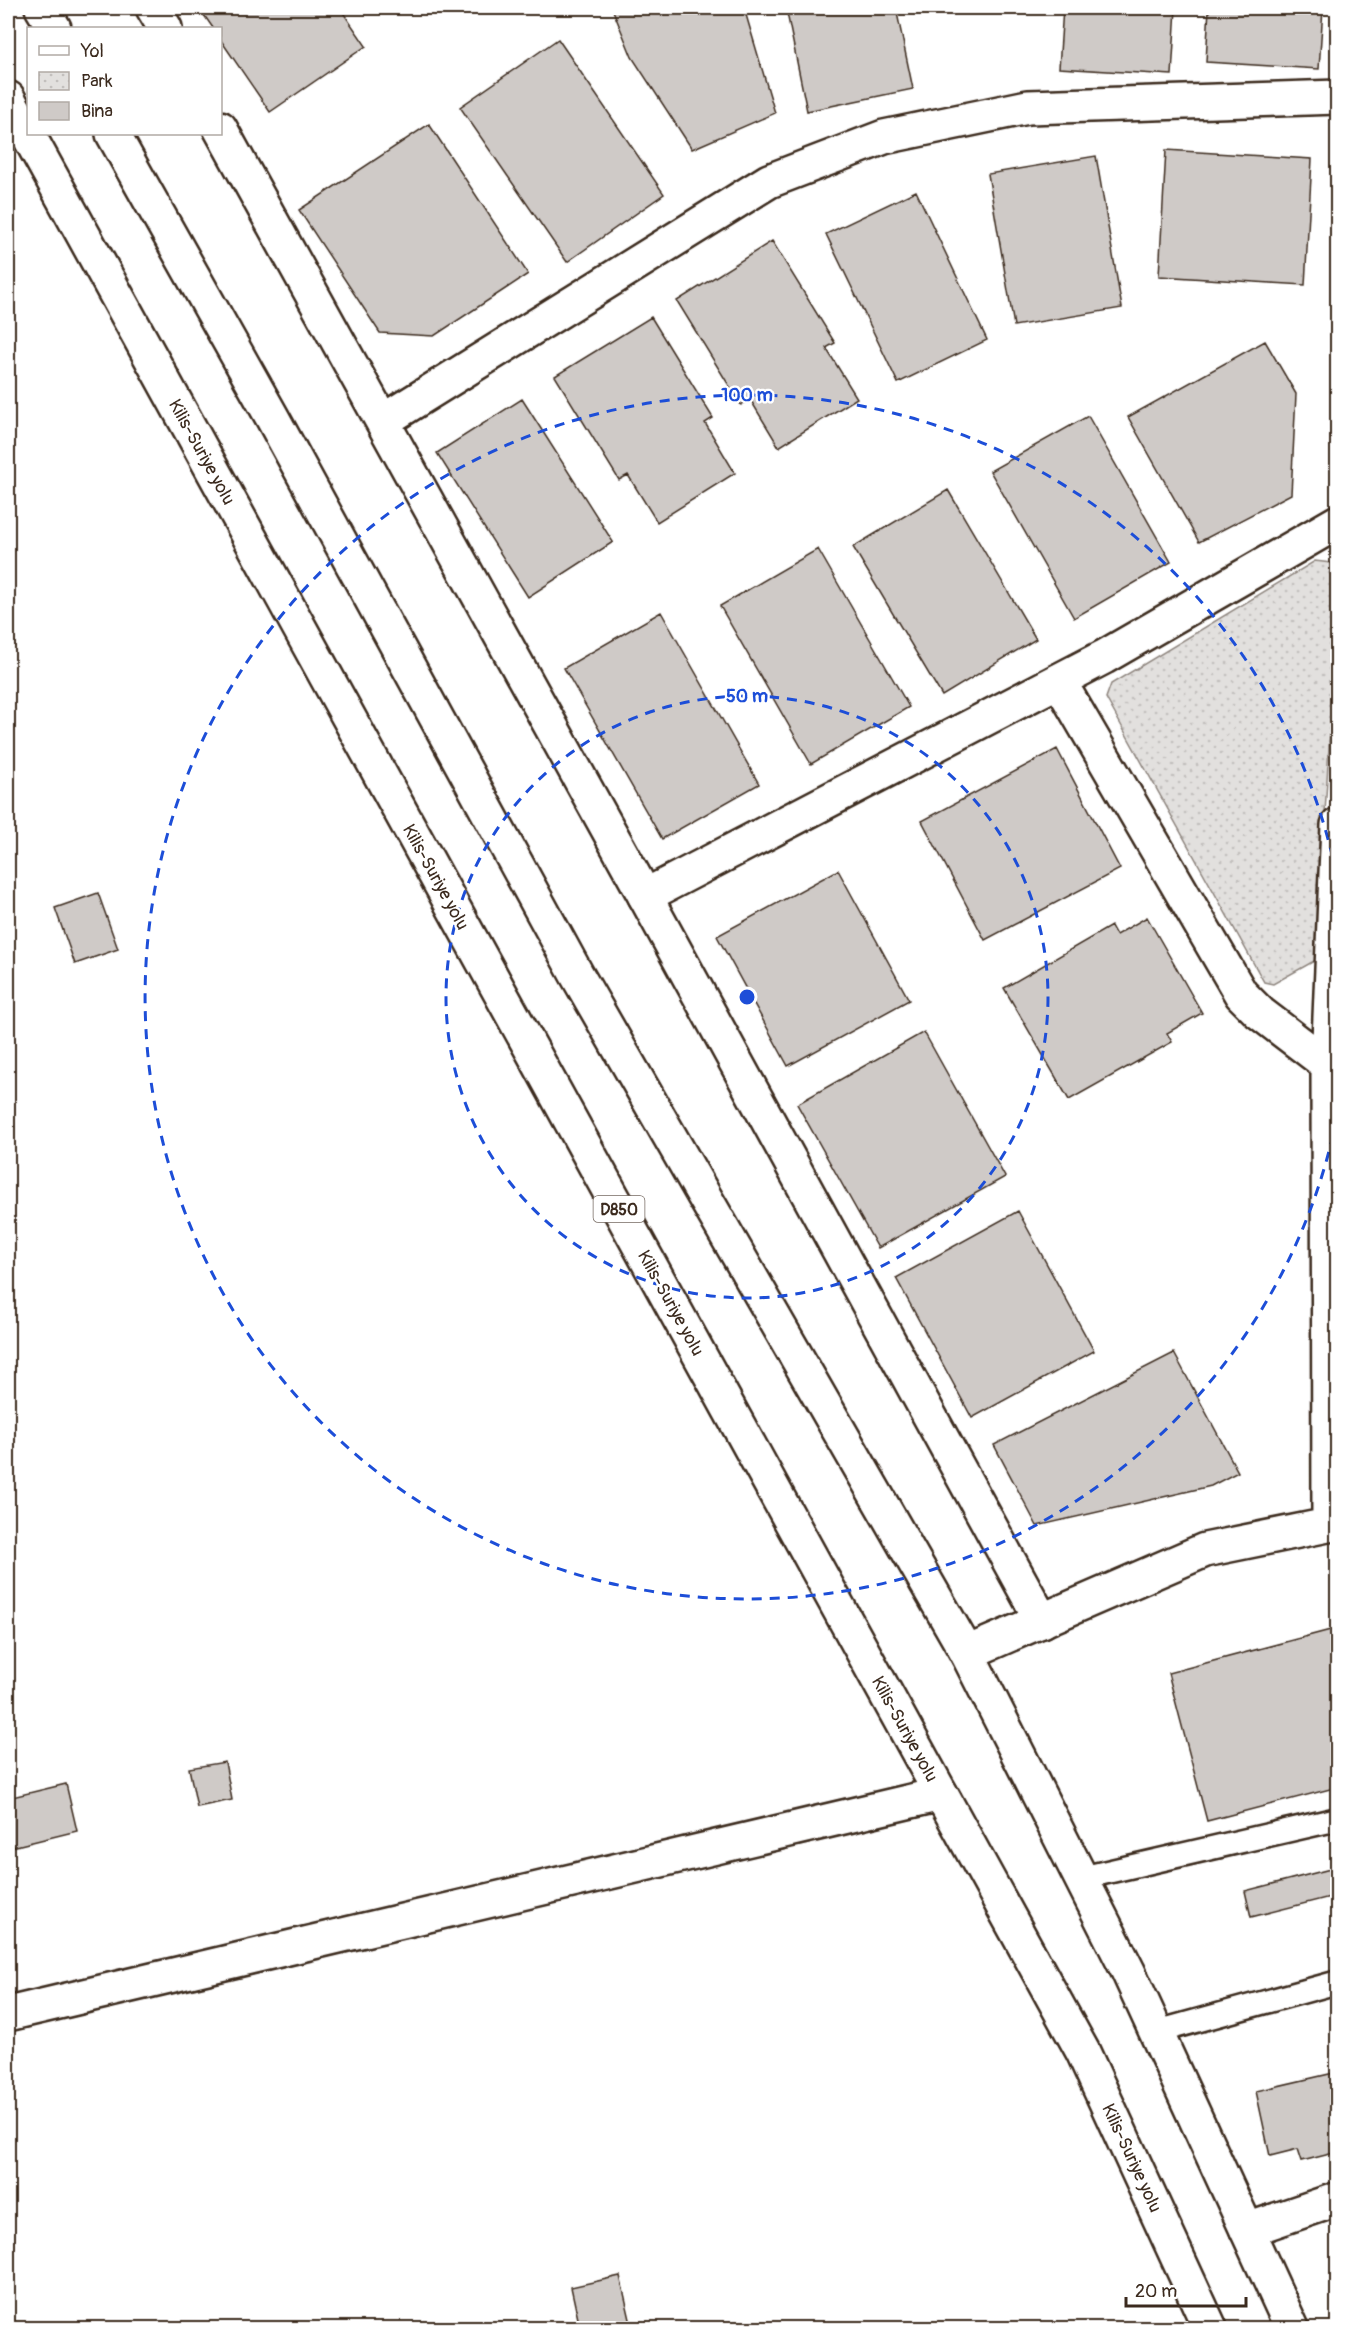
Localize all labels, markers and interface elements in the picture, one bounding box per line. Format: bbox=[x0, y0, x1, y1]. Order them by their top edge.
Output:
legend bbox=[27, 27, 222, 135]
text: Yol bbox=[80, 40, 104, 63]
text: Park bbox=[81, 70, 113, 93]
text: Bina bbox=[81, 100, 113, 123]
text: 100 m bbox=[721, 384, 773, 407]
street label: Kilis-Suriye yolu bbox=[163, 395, 240, 509]
text: 50 m bbox=[726, 685, 768, 708]
street label: Kilis-Suriye yolu bbox=[397, 820, 474, 934]
centre of rings bbox=[737, 987, 757, 1007]
road number: D850 bbox=[594, 1196, 644, 1222]
street label: Kilis-Suriye yolu bbox=[632, 1246, 709, 1360]
street label: Kilis-Suriye yolu bbox=[866, 1672, 943, 1786]
street label: Kilis-Suriye yolu bbox=[1096, 2100, 1167, 2216]
scale bar bbox=[1126, 2270, 1246, 2308]
text: 20 m bbox=[1135, 2280, 1177, 2303]

